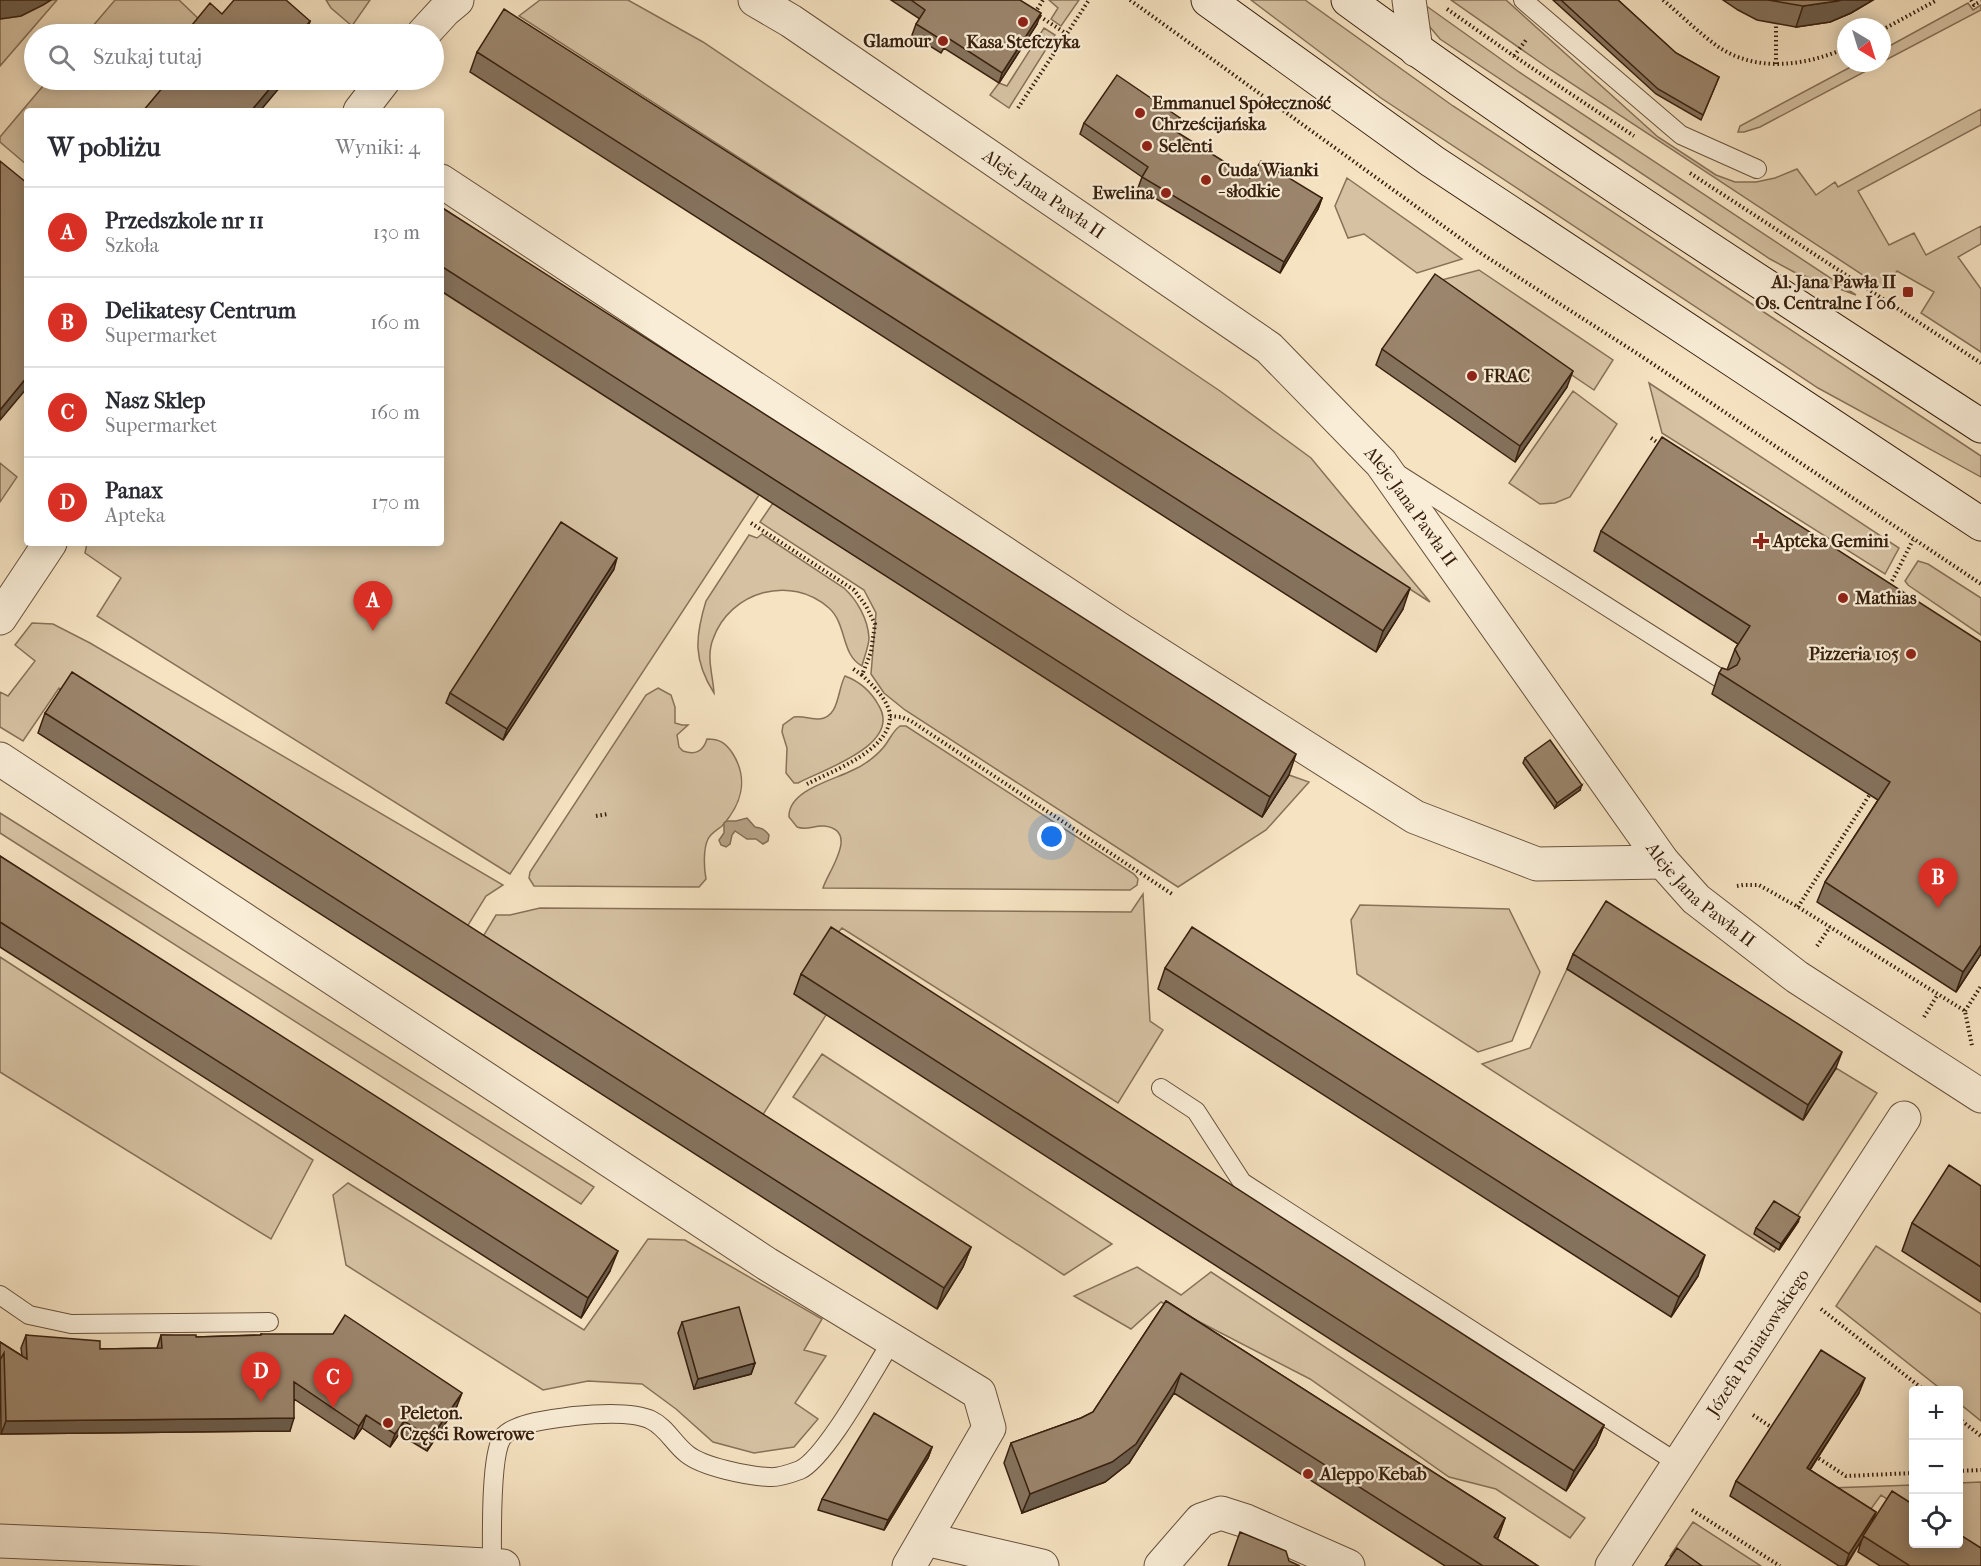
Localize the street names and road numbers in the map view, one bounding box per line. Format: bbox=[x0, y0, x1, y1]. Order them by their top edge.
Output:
street label: Aleje Jana Pawła II bbox=[978, 144, 1109, 243]
street label: Aleje Jana Pawła II bbox=[1360, 441, 1461, 571]
street label: Aleje Jana Pawła II bbox=[1641, 837, 1760, 951]
street label: Józefa Poniatowskiego bbox=[1701, 1265, 1813, 1422]

